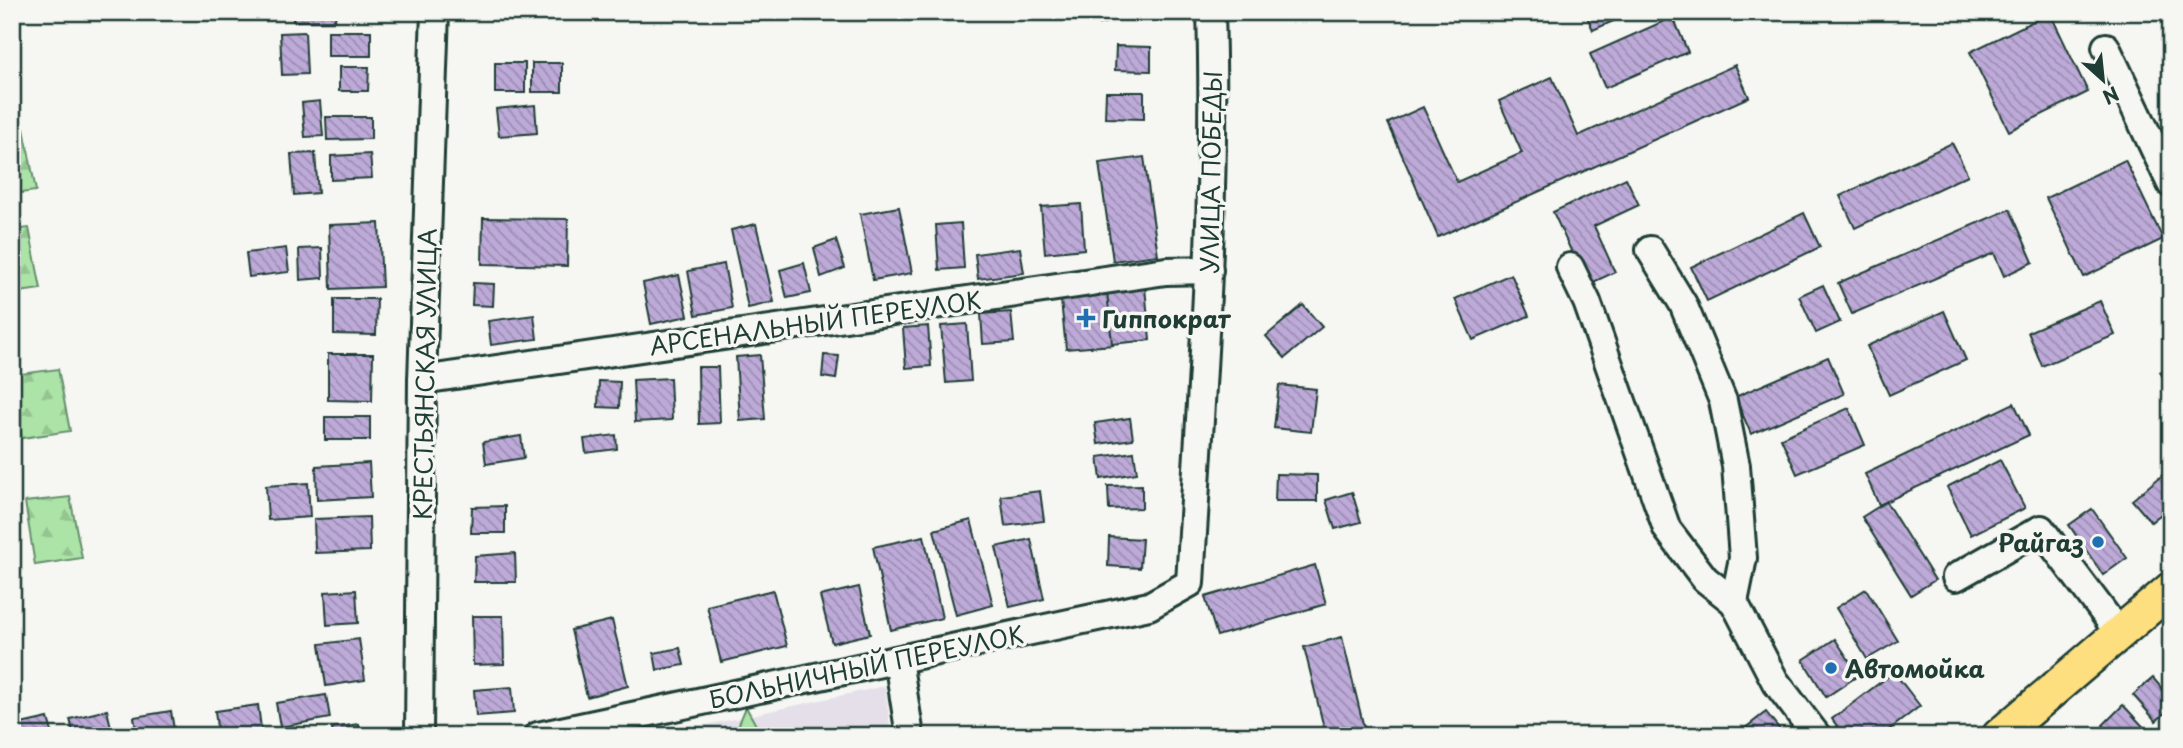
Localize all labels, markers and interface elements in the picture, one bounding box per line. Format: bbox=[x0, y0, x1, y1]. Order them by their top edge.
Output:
north arrow bbox=[2068, 46, 2138, 116]
street label: УЛИЦА ПОБЕДЫ bbox=[1190, 70, 1230, 274]
text: N bbox=[2098, 80, 2124, 112]
street label: КРЕСТЬЯНСКАЯ УЛИЦА bbox=[403, 228, 445, 520]
street label: АРСЕНАЛЬНЫЙ ПЕРЕУЛОК bbox=[647, 281, 983, 363]
place label: Гиппократ bbox=[1102, 300, 1232, 336]
marker: Гиппократ bbox=[1076, 308, 1096, 328]
place label: Райгаз bbox=[1998, 524, 2084, 560]
marker: Райгаз bbox=[2090, 534, 2106, 550]
street label: БОЛЬНИЧНЫЙ ПЕРЕУЛОК bbox=[706, 615, 1026, 717]
place label: Автомойка bbox=[1845, 650, 1986, 686]
marker: Автомойка bbox=[1823, 660, 1839, 676]

